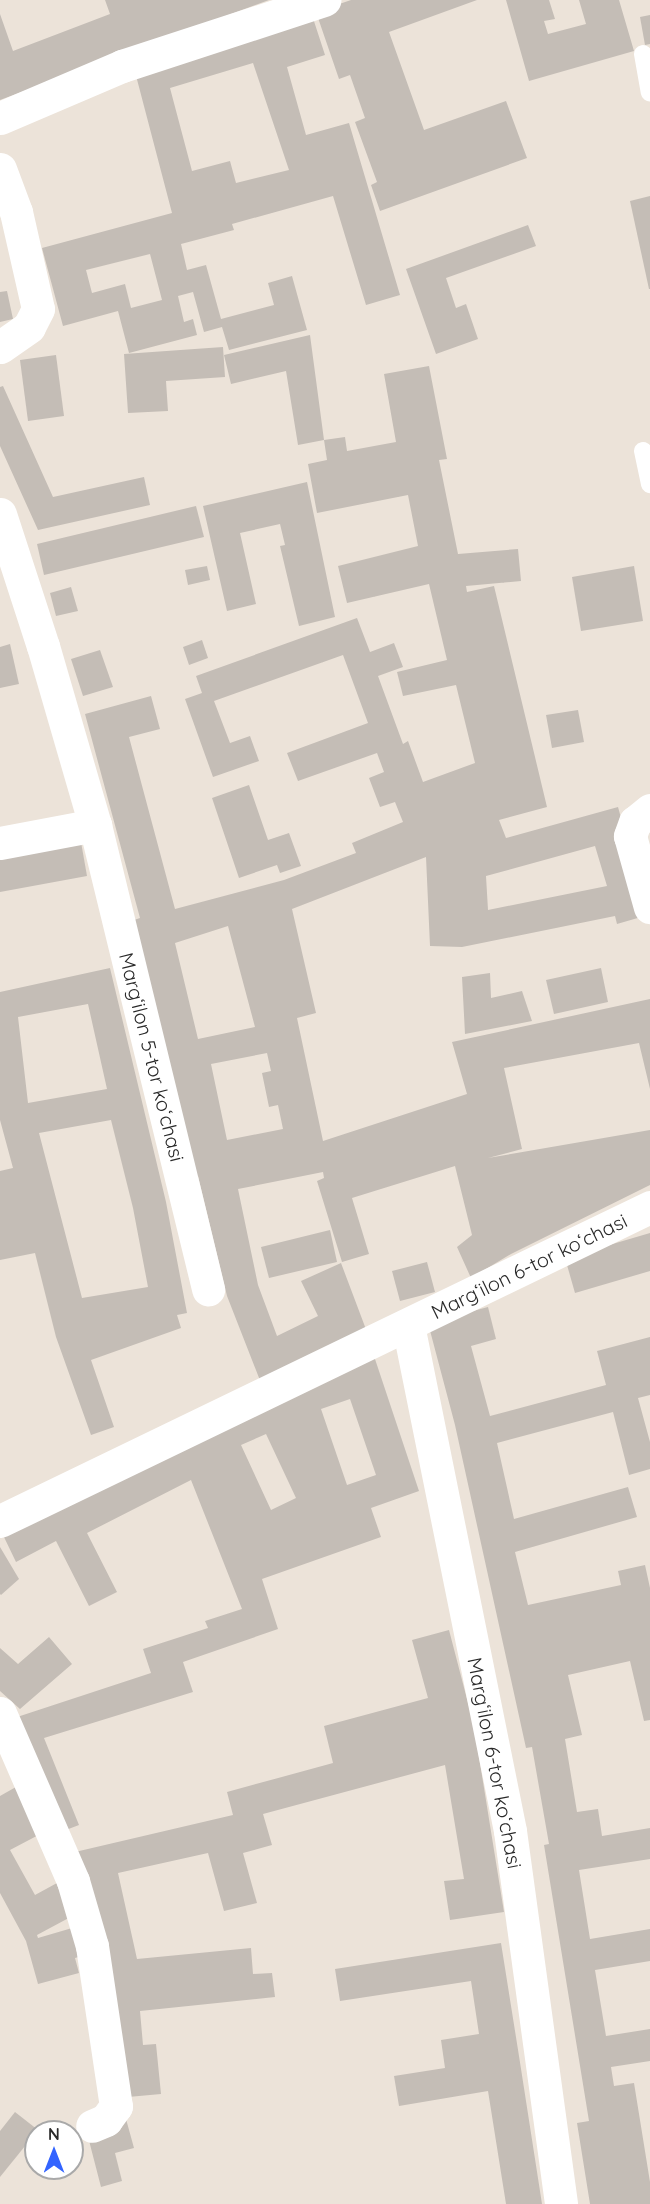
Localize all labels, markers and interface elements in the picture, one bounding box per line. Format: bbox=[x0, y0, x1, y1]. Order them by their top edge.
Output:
street label: Margʻilon 5-tor koʻchasi bbox=[114, 950, 190, 1164]
street label: Margʻilon 6-tor koʻchasi bbox=[427, 1208, 631, 1324]
street label: Margʻilon 6-tor koʻchasi bbox=[463, 1655, 527, 1871]
north arrow bbox=[24, 2120, 84, 2180]
text: N bbox=[48, 2124, 60, 2144]

